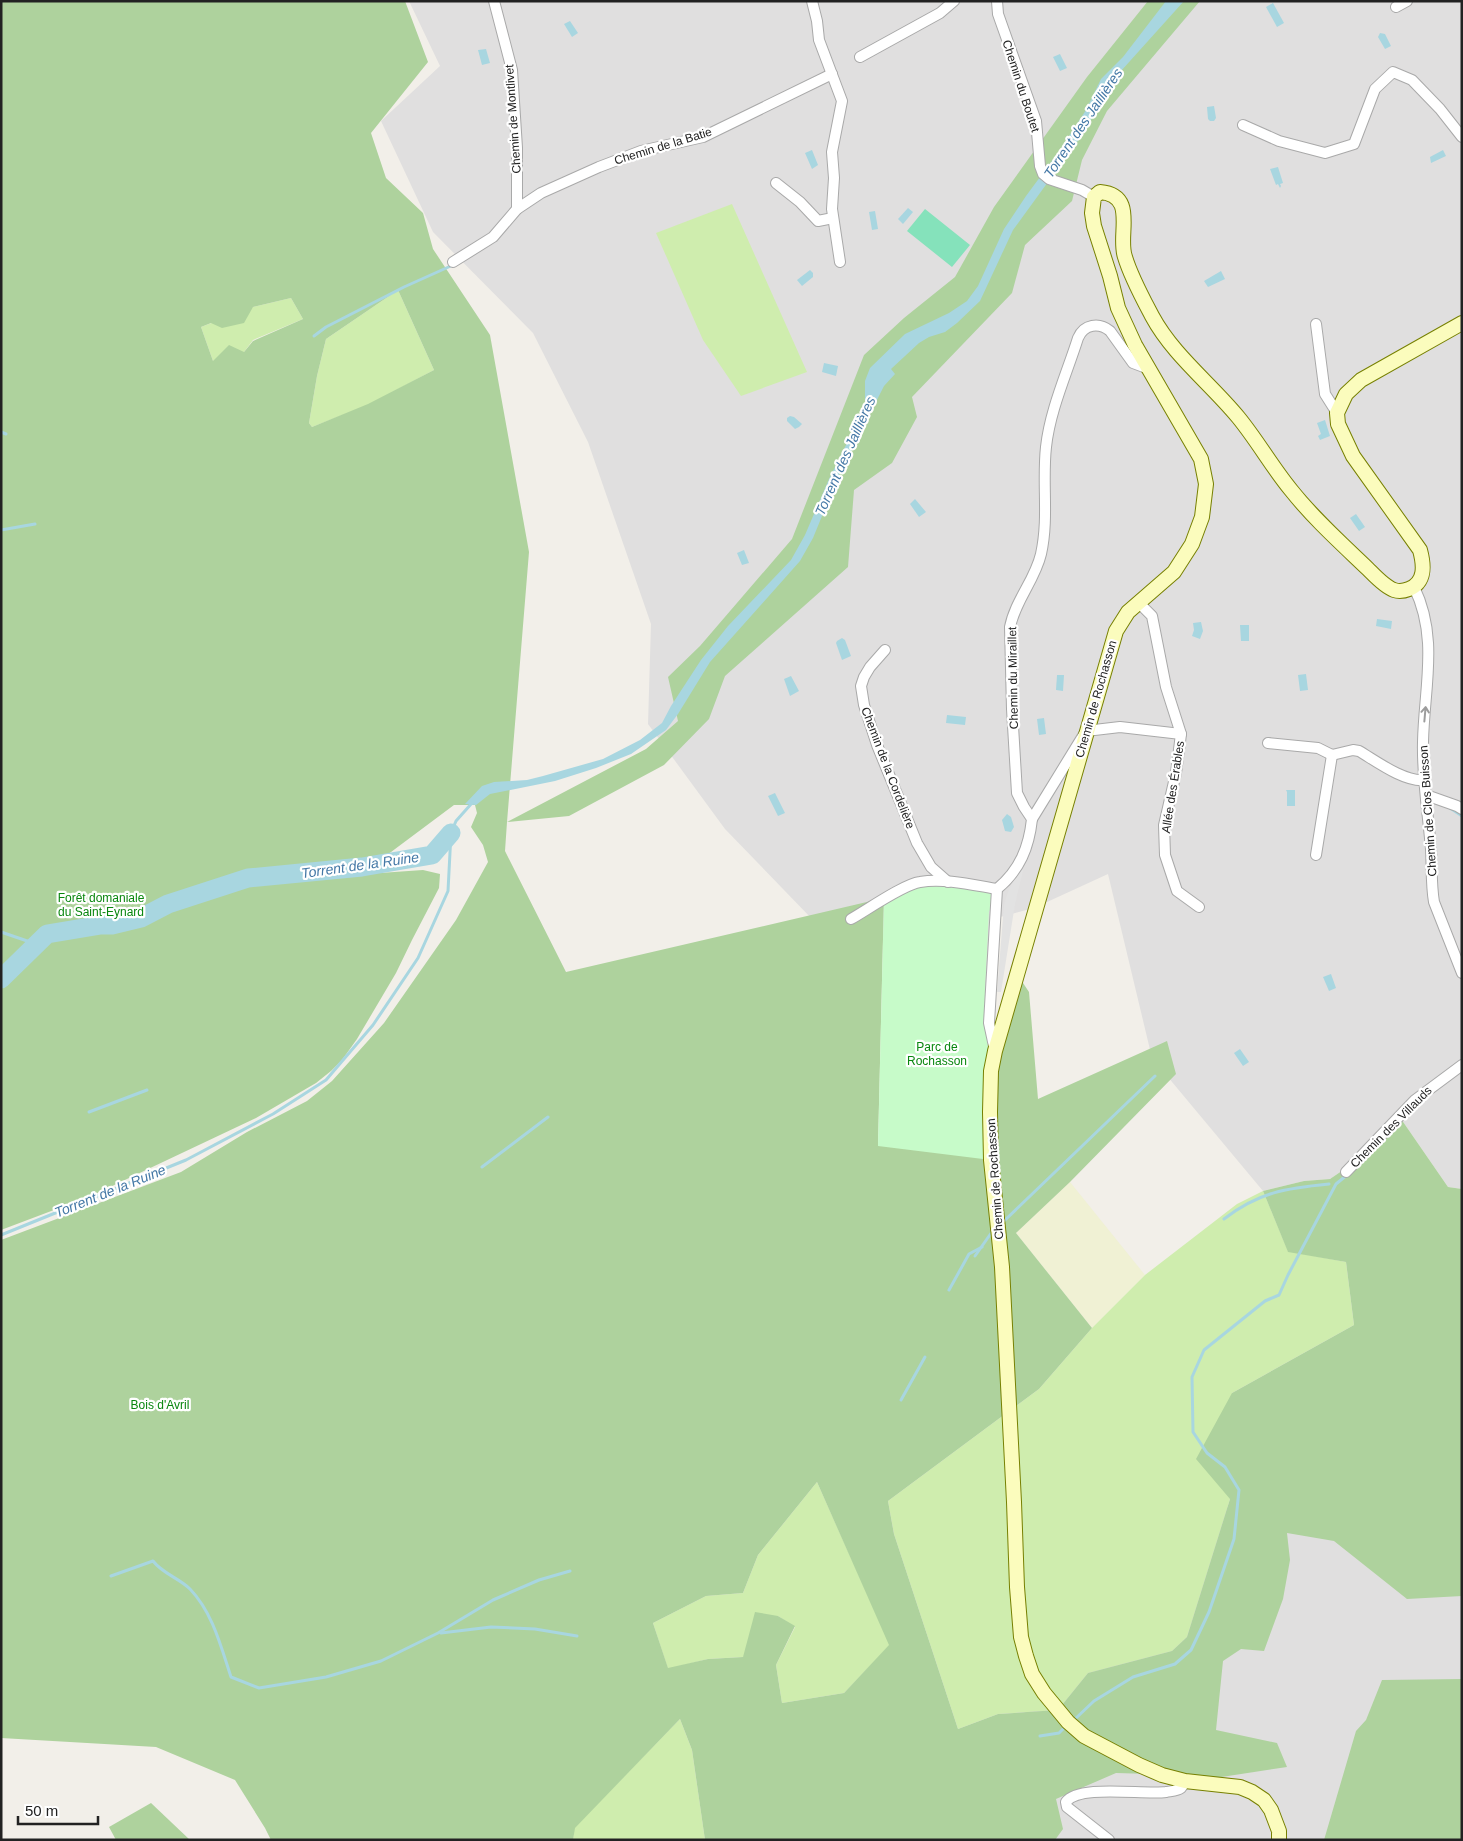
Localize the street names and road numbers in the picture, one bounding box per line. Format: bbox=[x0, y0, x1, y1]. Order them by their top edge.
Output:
street label: Chemin du Boutet bbox=[1000, 38, 1043, 134]
street label: Chemin de Montlivet bbox=[502, 63, 524, 174]
street label: Chemin de la Batie bbox=[612, 124, 714, 168]
street label: Chemin du Miraillet bbox=[1005, 626, 1021, 729]
street label: Chemin de Rochasson bbox=[1073, 639, 1119, 759]
street label: Chemin de la Cordelière bbox=[858, 705, 918, 831]
street label: Allée des Érables bbox=[1158, 740, 1187, 834]
street label: Chemin de Clos Buisson bbox=[1416, 745, 1440, 877]
street label: Chemin des Villauds bbox=[1347, 1083, 1435, 1171]
street label: Chemin de Rochasson bbox=[984, 1118, 1006, 1240]

